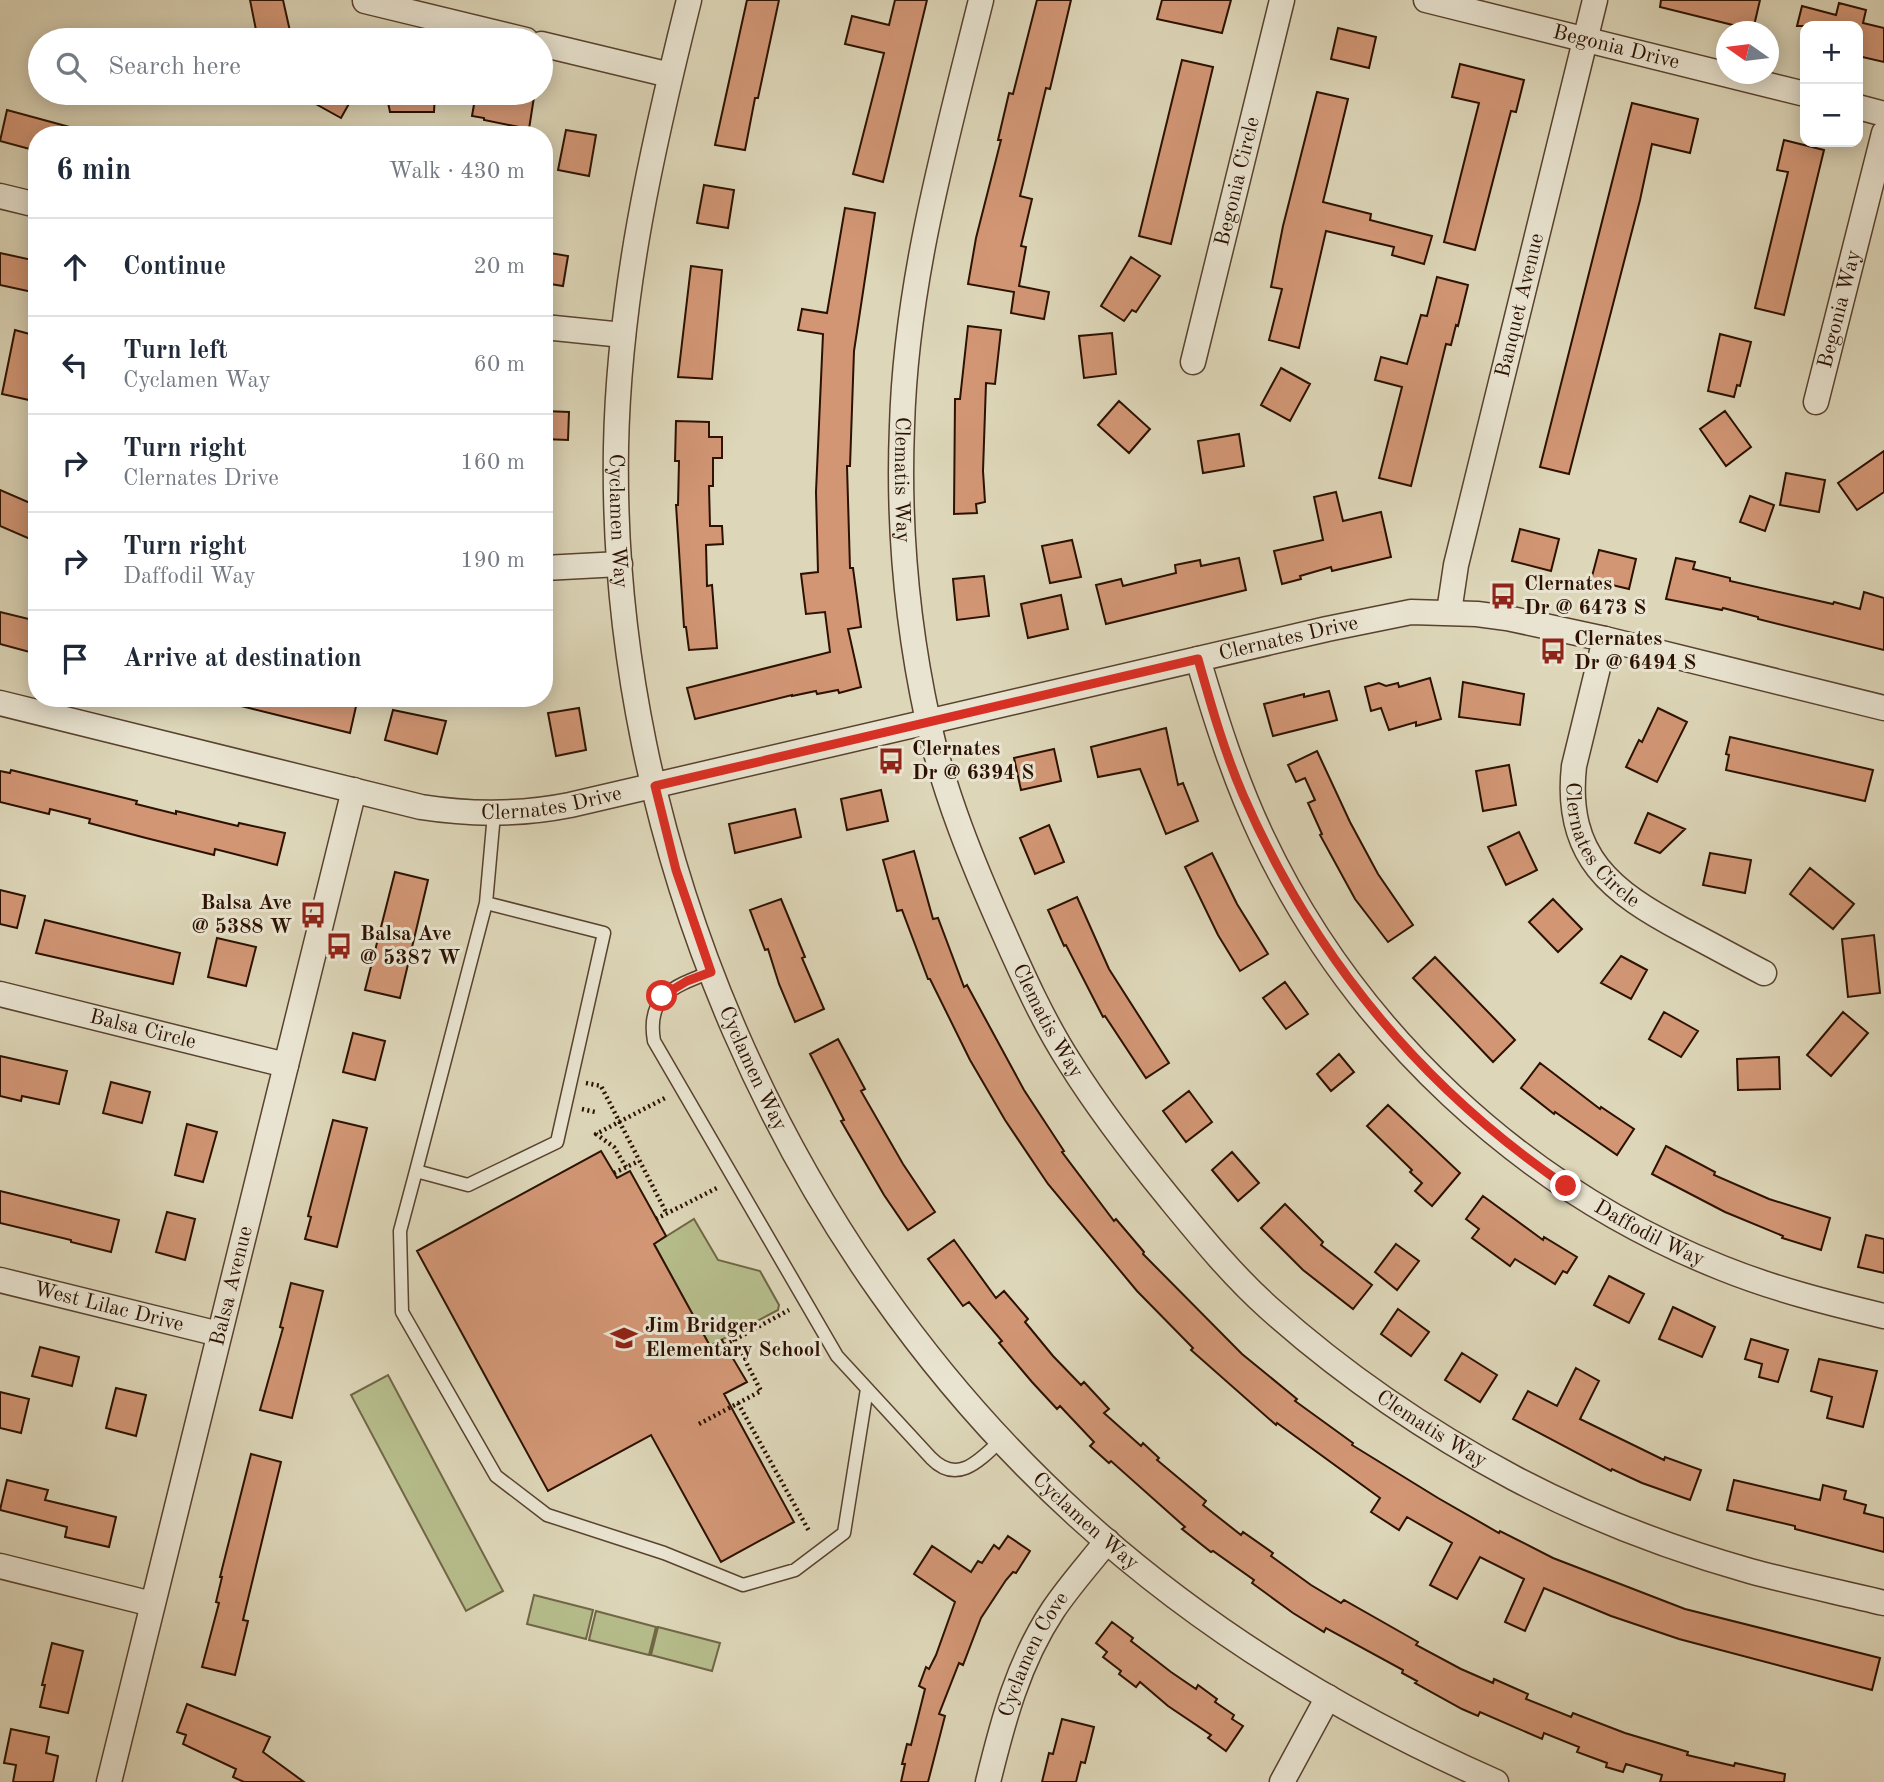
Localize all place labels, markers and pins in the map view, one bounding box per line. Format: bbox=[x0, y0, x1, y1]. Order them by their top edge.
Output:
place label: Clernates Dr @ 6473 S bbox=[1524, 574, 1646, 619]
bus stop icon: Clernates Dr @ 6473 S bbox=[1488, 581, 1518, 611]
place label: Clernates Dr @ 6494 S bbox=[1574, 629, 1696, 674]
bus stop icon: Clernates Dr @ 6494 S bbox=[1538, 636, 1568, 666]
place label: Clernates Dr @ 6394 S bbox=[912, 739, 1034, 784]
bus stop icon: Clernates Dr @ 6394 S bbox=[876, 746, 906, 776]
place label: Balsa Ave @ 5388 W bbox=[192, 893, 292, 938]
bus stop icon: Balsa Ave @ 5388 W bbox=[298, 900, 328, 930]
place label: Balsa Ave @ 5387 W bbox=[360, 924, 461, 969]
bus stop icon: Balsa Ave @ 5387 W bbox=[324, 931, 354, 961]
place label: Jim Bridger Elementary School bbox=[645, 1316, 821, 1361]
school or university icon: Jim Bridger Elementary School bbox=[609, 1323, 639, 1353]

